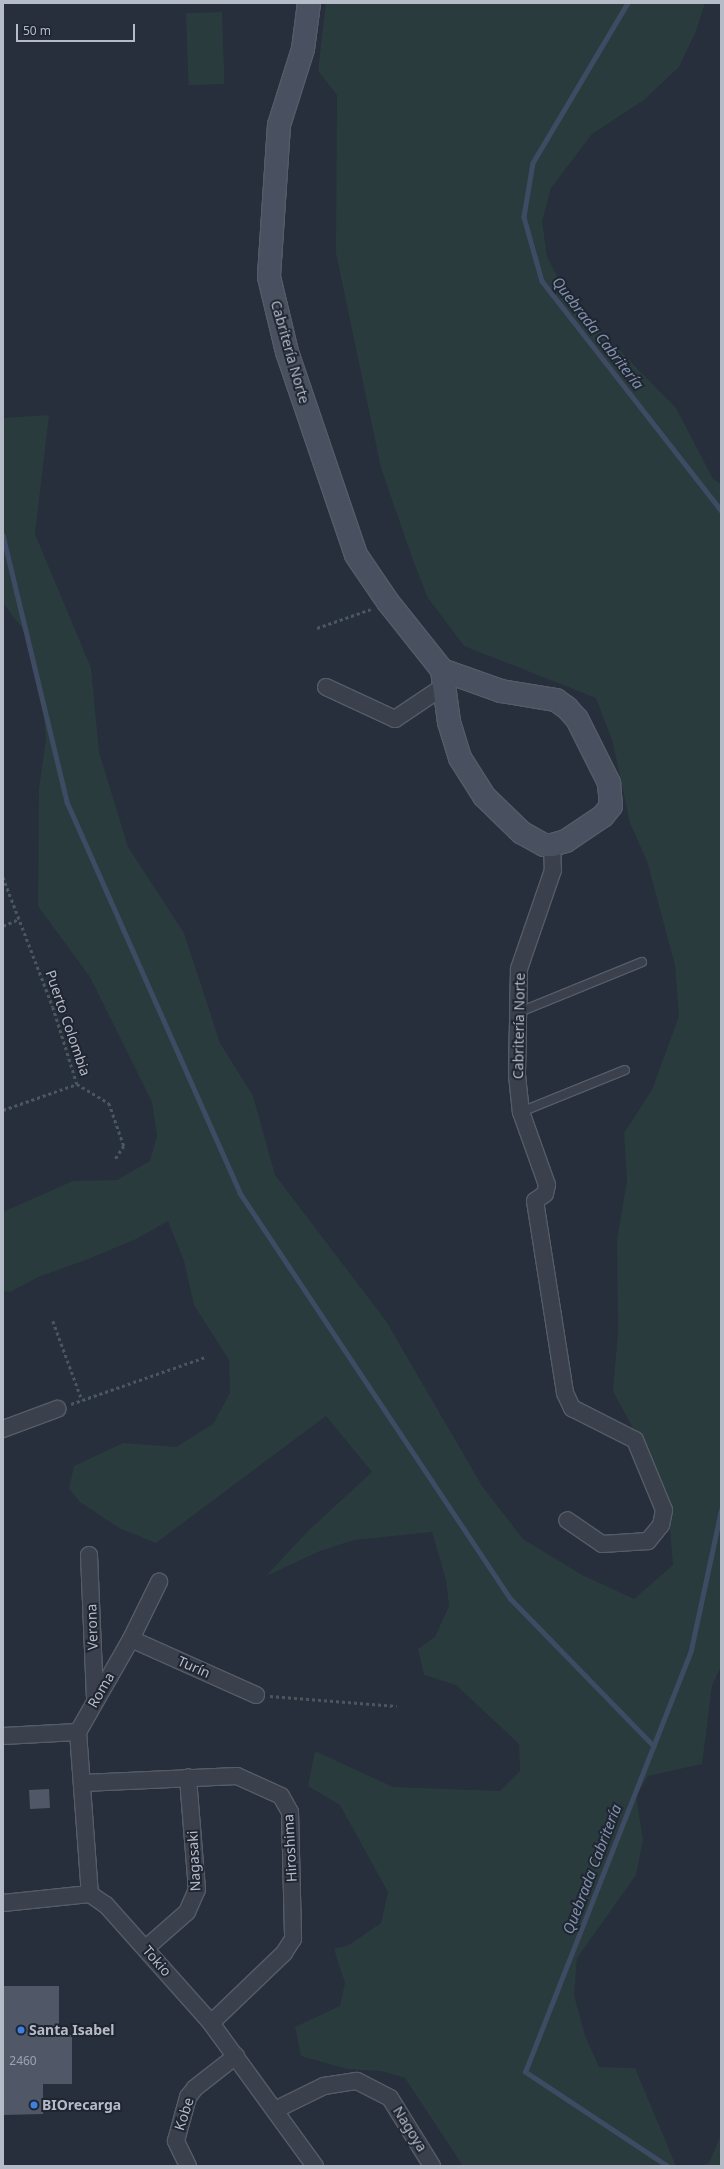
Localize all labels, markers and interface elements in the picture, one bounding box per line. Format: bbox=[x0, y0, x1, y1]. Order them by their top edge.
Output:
scale bar bbox=[18, 16, 137, 42]
text: 50 m bbox=[23, 22, 51, 39]
water label: Quebrada Cabritería bbox=[549, 273, 647, 393]
street label: Cabritería Norte bbox=[267, 299, 313, 405]
street label: Puerto Colombia bbox=[42, 968, 94, 1078]
street label: Cabritería Norte bbox=[510, 973, 528, 1079]
street label: Verona bbox=[83, 1603, 101, 1651]
street label: Turín bbox=[175, 1652, 213, 1682]
street label: Roma bbox=[84, 1669, 118, 1711]
water label: Quebrada Cabritería bbox=[559, 1802, 625, 1936]
street label: Hiroshima bbox=[280, 1814, 300, 1882]
street label: Nagasaki bbox=[184, 1830, 204, 1892]
street label: Tokio bbox=[139, 1942, 175, 1980]
place label: Santa Isabel bbox=[29, 2022, 115, 2038]
marker: Santa Isabel bbox=[16, 2025, 26, 2035]
house number: 2460 bbox=[9, 2054, 37, 2068]
street label: Kobe bbox=[171, 2095, 197, 2133]
place label: BIOrecarga bbox=[42, 2097, 121, 2113]
marker: BIOrecarga bbox=[29, 2100, 39, 2110]
street label: Nagoya bbox=[390, 2103, 430, 2155]

